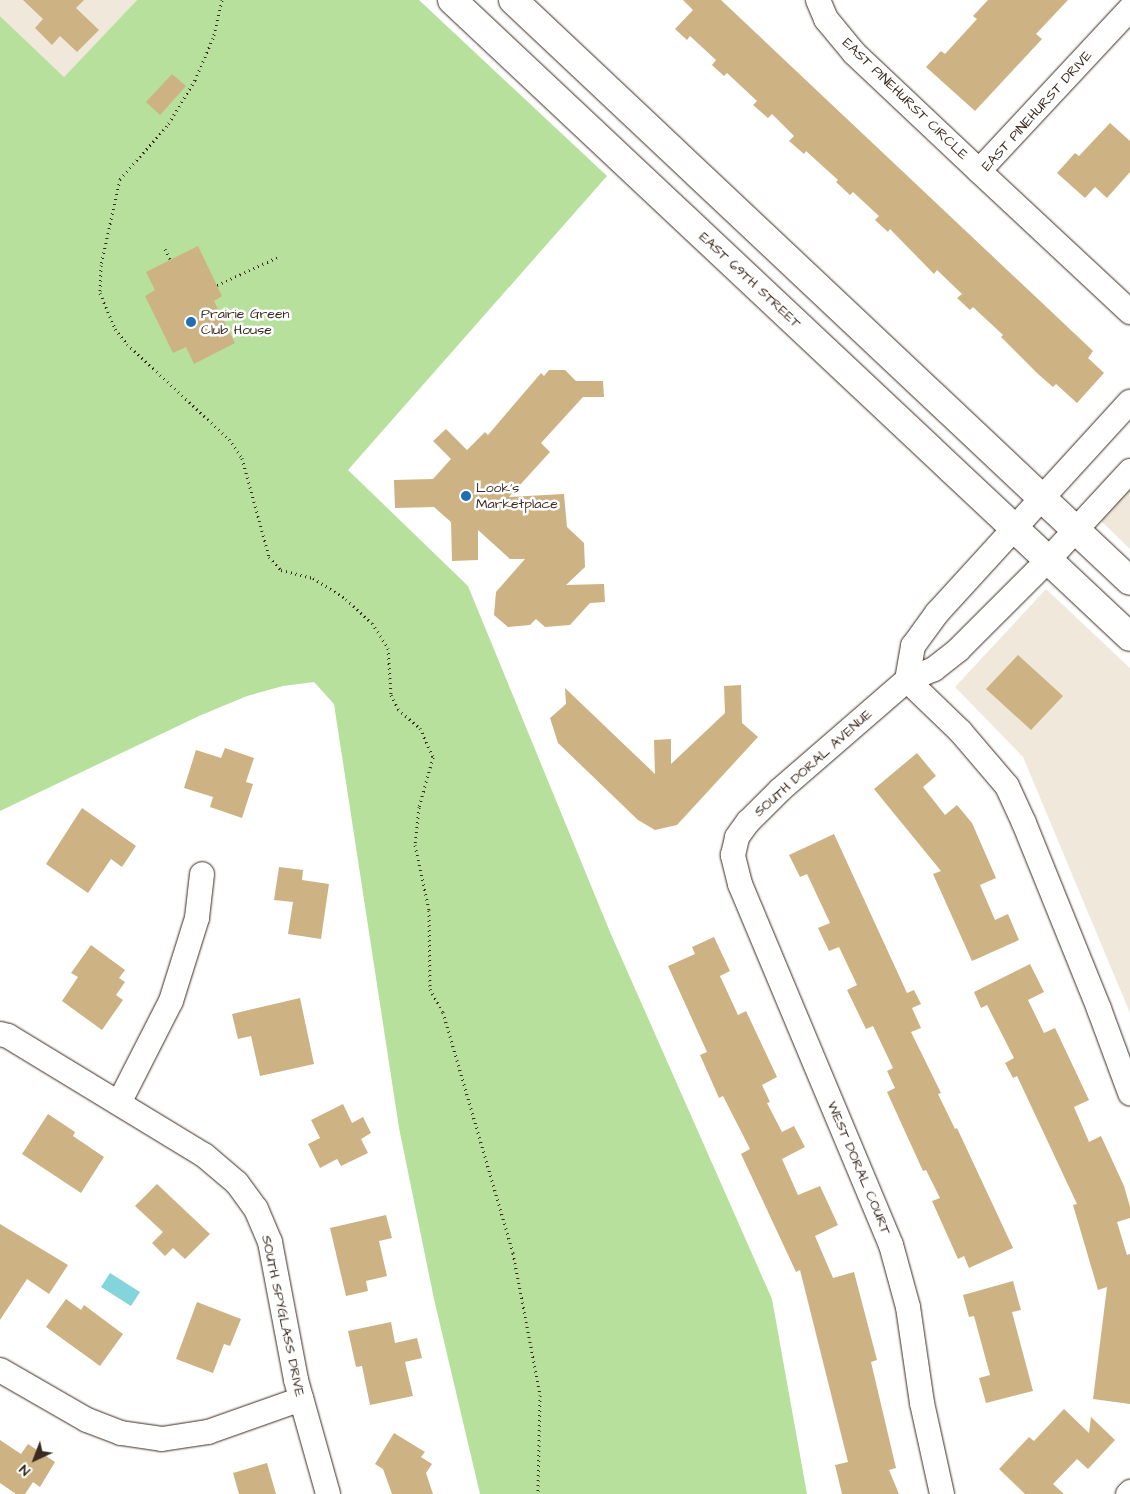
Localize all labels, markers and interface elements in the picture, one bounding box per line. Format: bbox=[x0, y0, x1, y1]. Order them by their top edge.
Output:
street label: EAST PINEHURST CIRCLE bbox=[839, 35, 971, 163]
street label: EAST PINEHURST DRIVE bbox=[978, 47, 1096, 175]
street label: EAST 69TH STREET bbox=[696, 228, 804, 332]
place label: Prairie Green Club House bbox=[201, 306, 289, 338]
marker: Prairie Green Club House bbox=[185, 316, 197, 328]
place label: Look's Marketplace bbox=[476, 480, 558, 512]
marker: Look's Marketplace bbox=[460, 490, 472, 502]
street label: SOUTH DORAL AVENUE bbox=[751, 706, 875, 820]
street label: WEST DORAL COURT bbox=[823, 1099, 895, 1237]
street label: SOUTH SPYGLASS DRIVE bbox=[258, 1234, 308, 1398]
north arrow bbox=[10, 1434, 60, 1484]
text: N bbox=[15, 1460, 35, 1480]

